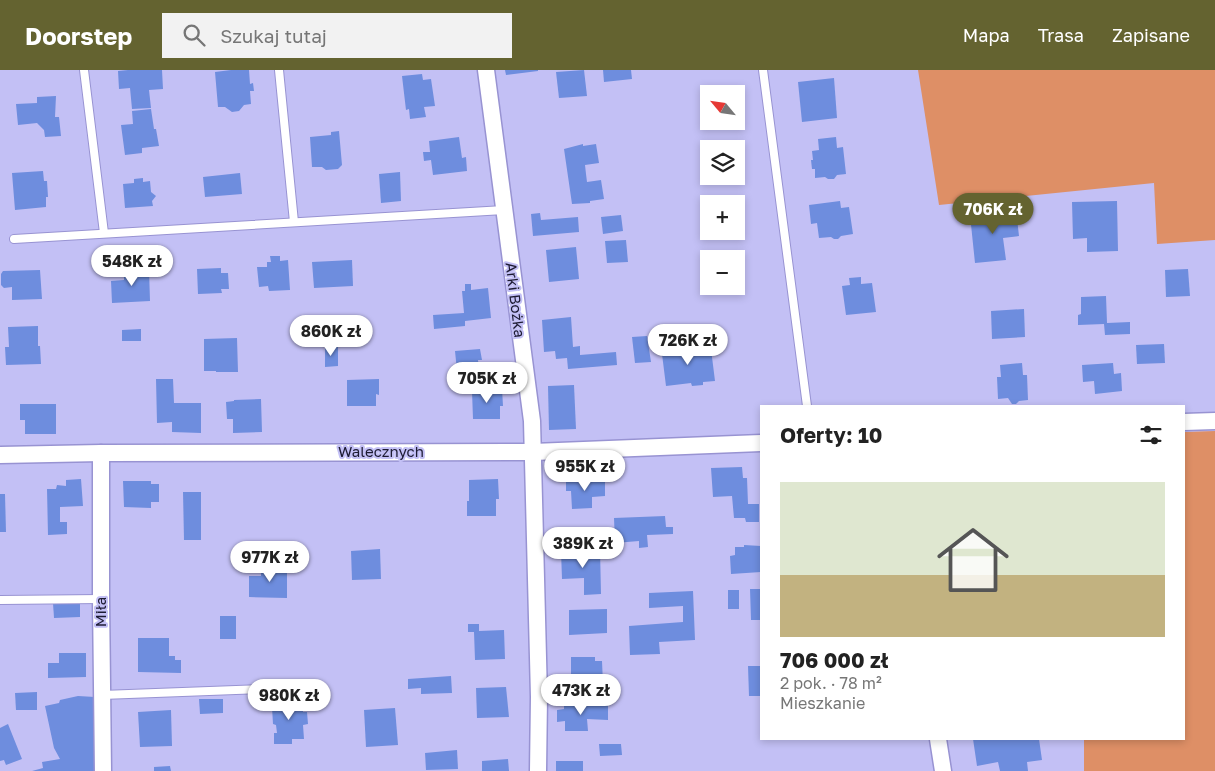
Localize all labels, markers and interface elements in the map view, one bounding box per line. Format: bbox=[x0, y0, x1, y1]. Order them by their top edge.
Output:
search box bbox=[162, 13, 512, 58]
text: Doorstep bbox=[25, 21, 132, 50]
icon: search bbox=[180, 21, 208, 49]
text: Szukaj tutaj bbox=[220, 24, 327, 47]
text: Mapa bbox=[963, 24, 1010, 46]
text: Trasa bbox=[1038, 24, 1084, 46]
text: Zapisane bbox=[1112, 24, 1190, 46]
north arrow bbox=[700, 85, 745, 130]
map controls bbox=[700, 85, 745, 295]
button: layers bbox=[700, 140, 745, 185]
pin: 706K zł bbox=[947, 192, 1039, 235]
button: + bbox=[700, 195, 745, 240]
text: 706K zł bbox=[963, 199, 1023, 219]
pin: 548K zł bbox=[86, 244, 178, 287]
button: − bbox=[700, 250, 745, 295]
text: 548K zł bbox=[102, 251, 162, 271]
street label: Arki Bożka bbox=[502, 261, 530, 339]
pin: 860K zł bbox=[285, 314, 377, 357]
text: 860K zł bbox=[301, 321, 361, 341]
pin: 726K zł bbox=[642, 324, 734, 366]
text: 726K zł bbox=[659, 330, 717, 350]
pin: 705K zł bbox=[441, 362, 533, 404]
text: 705K zł bbox=[458, 368, 516, 388]
icon: filters bbox=[1137, 421, 1165, 449]
text: Oferty: 10 bbox=[780, 422, 882, 448]
street label: Walecznych bbox=[338, 442, 424, 460]
pin: 955K zł bbox=[539, 450, 631, 492]
text: 955K zł bbox=[555, 456, 615, 476]
icon: home bbox=[928, 515, 1018, 605]
pin: 389K zł bbox=[537, 526, 629, 569]
text: 389K zł bbox=[553, 533, 613, 553]
pin: 977K zł bbox=[224, 540, 316, 583]
text: 977K zł bbox=[241, 547, 299, 567]
street label: Miła bbox=[91, 597, 109, 627]
text: 706 000 zł bbox=[780, 647, 888, 673]
text: 2 pok. · 78 m² bbox=[780, 673, 882, 693]
pin: 473K zł bbox=[535, 674, 627, 716]
pin: 980K zł bbox=[243, 678, 335, 721]
text: 473K zł bbox=[552, 680, 610, 700]
text: 980K zł bbox=[259, 685, 319, 705]
text: Mieszkanie bbox=[780, 693, 865, 713]

